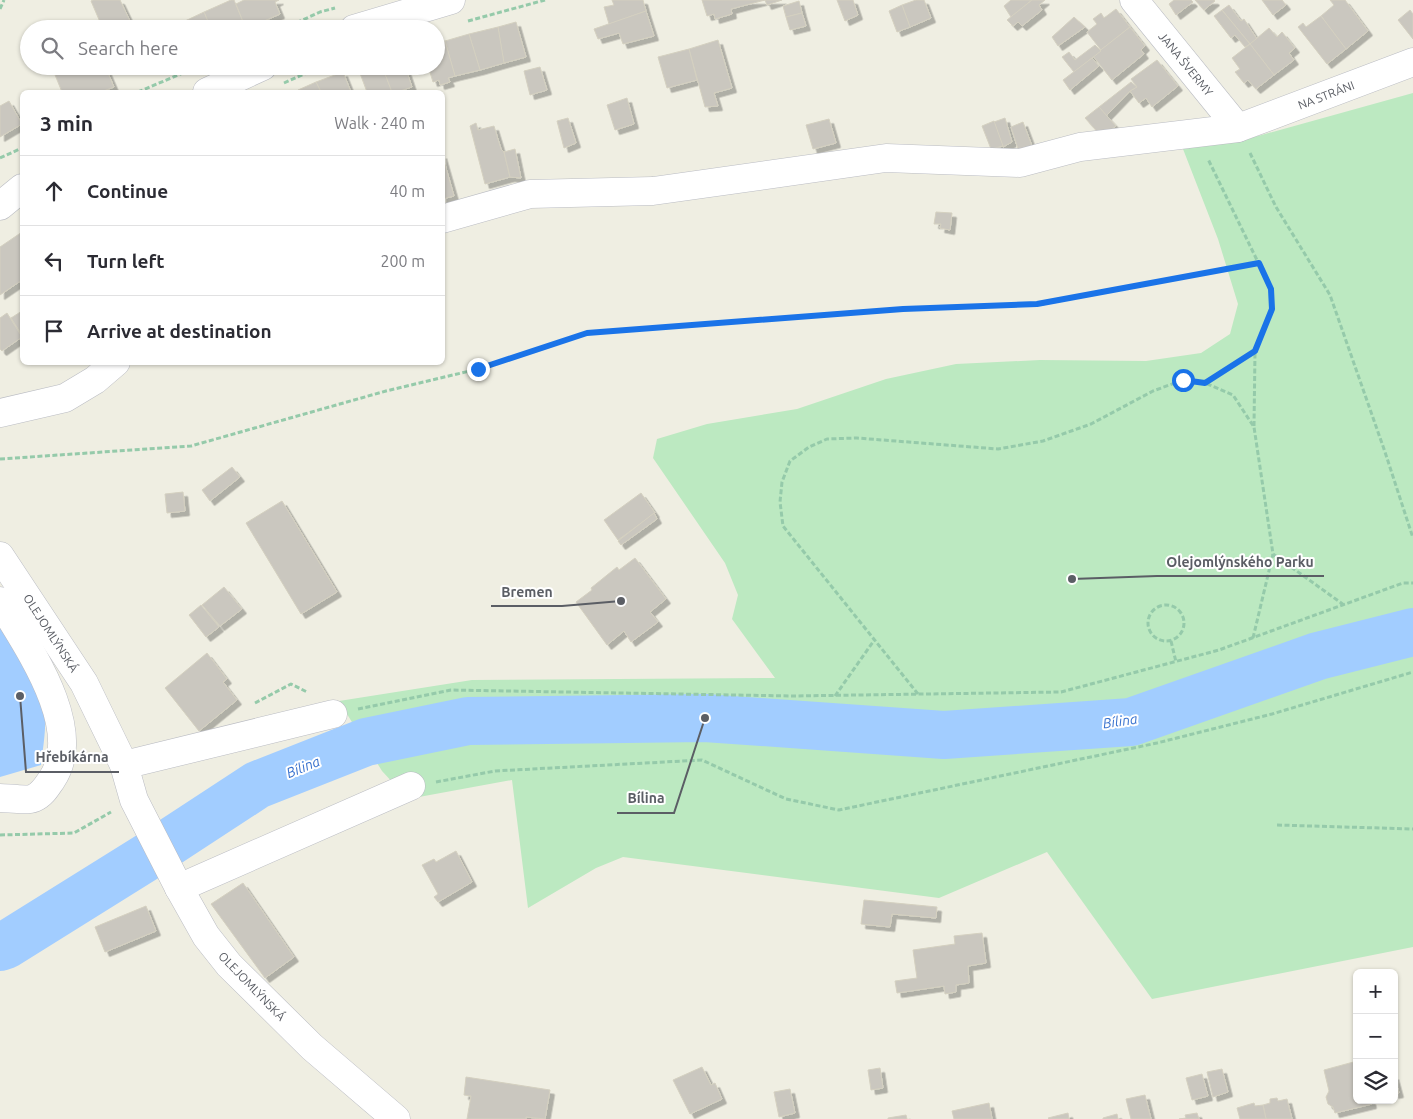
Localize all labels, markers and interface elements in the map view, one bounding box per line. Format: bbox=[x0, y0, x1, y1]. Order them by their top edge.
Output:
search box bbox=[20, 20, 445, 75]
street label: JANA ŠVERMY bbox=[1156, 29, 1216, 99]
icon: search bbox=[38, 34, 66, 62]
text: Search here bbox=[78, 37, 178, 59]
street label: NA STRÁNI bbox=[1296, 78, 1356, 112]
text: 3 min bbox=[40, 111, 93, 135]
text: Walk · 240 m bbox=[334, 114, 425, 132]
icon: ahead bbox=[40, 177, 68, 205]
text: Continue bbox=[87, 180, 168, 202]
text: 40 m bbox=[389, 182, 425, 200]
icon: left bbox=[40, 247, 68, 275]
text: Turn left bbox=[87, 250, 165, 272]
text: 200 m bbox=[380, 252, 425, 270]
icon: arrive bbox=[40, 317, 68, 345]
text: Arrive at destination bbox=[87, 320, 272, 342]
route end bbox=[467, 358, 490, 381]
route start bbox=[1172, 369, 1195, 392]
callout: Olejomlýnského Parku bbox=[1157, 547, 1324, 576]
text: Olejomlýnského Parku bbox=[1166, 554, 1314, 570]
callout: Bremen bbox=[491, 577, 562, 606]
text: Bremen bbox=[501, 584, 553, 600]
street label: OLEJOMLÝNSKÁ bbox=[21, 592, 81, 675]
water label: Bílina bbox=[1102, 711, 1139, 731]
callout: Hřebíkárna bbox=[26, 743, 119, 772]
text: Hřebíkárna bbox=[35, 749, 109, 765]
water label: Bílina bbox=[284, 753, 323, 781]
callout: Bílina bbox=[617, 784, 674, 813]
text: Bílina bbox=[627, 790, 665, 806]
street label: OLEJOMLÝNSKÁ bbox=[216, 949, 288, 1023]
map controls bbox=[1353, 969, 1398, 1104]
button: + bbox=[1353, 969, 1398, 1014]
button: − bbox=[1353, 1014, 1398, 1059]
button: layers bbox=[1353, 1059, 1398, 1104]

